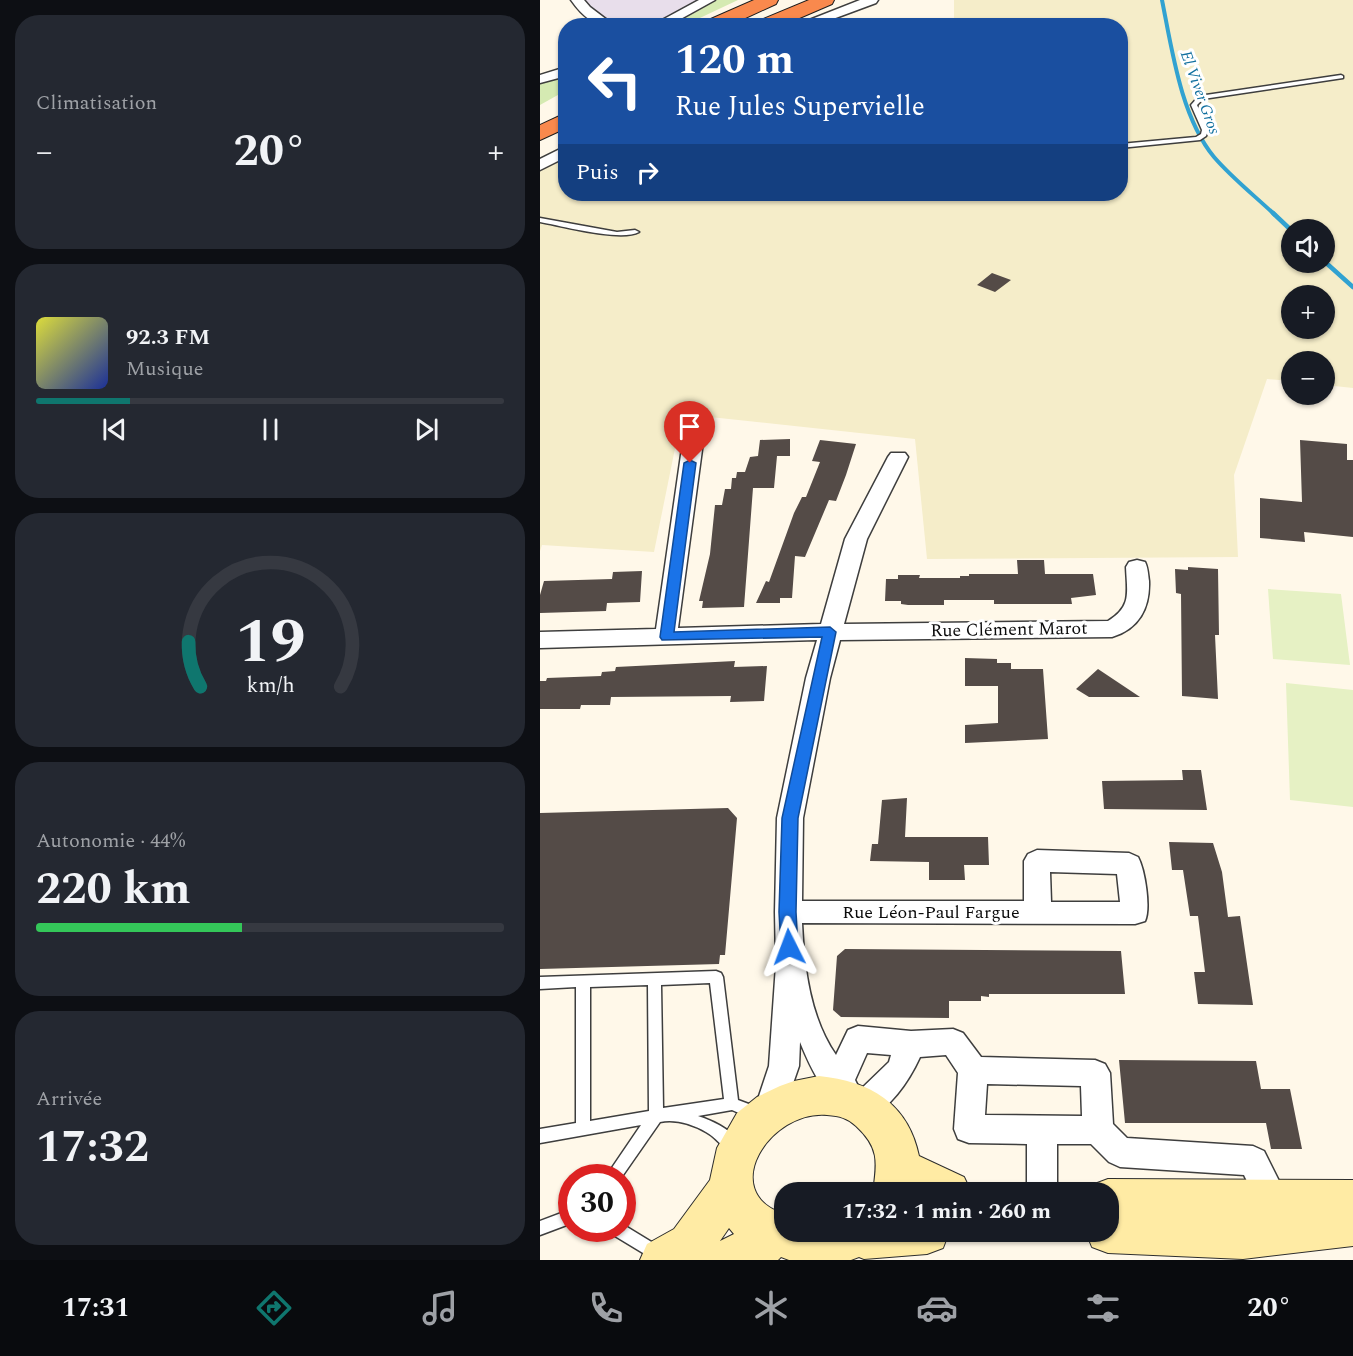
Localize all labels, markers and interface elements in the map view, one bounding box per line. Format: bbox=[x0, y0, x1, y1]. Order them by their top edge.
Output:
text: 120 m bbox=[675, 29, 794, 92]
icon: left bbox=[576, 42, 654, 120]
water label: El Viver Gros bbox=[1174, 47, 1226, 138]
text: Rue Jules Supervielle bbox=[675, 86, 925, 128]
text: Climatisation bbox=[36, 88, 157, 118]
text: 20° bbox=[234, 117, 307, 186]
text: − bbox=[36, 127, 53, 177]
text: + bbox=[488, 127, 504, 177]
text: Puis bbox=[576, 156, 619, 189]
icon: right bbox=[631, 156, 664, 189]
map controls bbox=[1281, 219, 1335, 405]
button: sound bbox=[1281, 219, 1335, 273]
button: + bbox=[1281, 285, 1335, 339]
text: 92.3 FM bbox=[126, 321, 210, 354]
button: − bbox=[1281, 351, 1335, 405]
text: Musique bbox=[126, 354, 203, 384]
pin bbox=[664, 401, 715, 463]
icon: arrive bbox=[673, 410, 706, 443]
icon: previous bbox=[98, 413, 131, 446]
icon: pause bbox=[254, 413, 287, 446]
icon: next bbox=[410, 413, 443, 446]
text: 19 bbox=[235, 595, 305, 690]
street label: Rue Clément Marot bbox=[930, 615, 1088, 644]
text: km/h bbox=[246, 669, 294, 702]
text: Autonomie · 44% bbox=[36, 826, 185, 856]
text: 220 km bbox=[36, 855, 191, 924]
street label: Rue Léon-Paul Fargue bbox=[842, 899, 1020, 926]
position arrow bbox=[757, 915, 821, 979]
text: Arrivée bbox=[36, 1084, 102, 1114]
text: 17:32 bbox=[36, 1113, 149, 1182]
speed limit sign: 30 bbox=[558, 1164, 636, 1242]
text: 17:32 · 1 min · 260 m bbox=[842, 1195, 1051, 1228]
text: 17:31 bbox=[62, 1287, 130, 1329]
icon: directions bbox=[253, 1287, 295, 1329]
icon: music bbox=[419, 1287, 461, 1329]
icon: phone bbox=[585, 1287, 627, 1329]
icon: climate bbox=[750, 1287, 792, 1329]
icon: car bbox=[916, 1287, 958, 1329]
icon: filters bbox=[1082, 1287, 1124, 1329]
text: 20° bbox=[1247, 1287, 1291, 1329]

